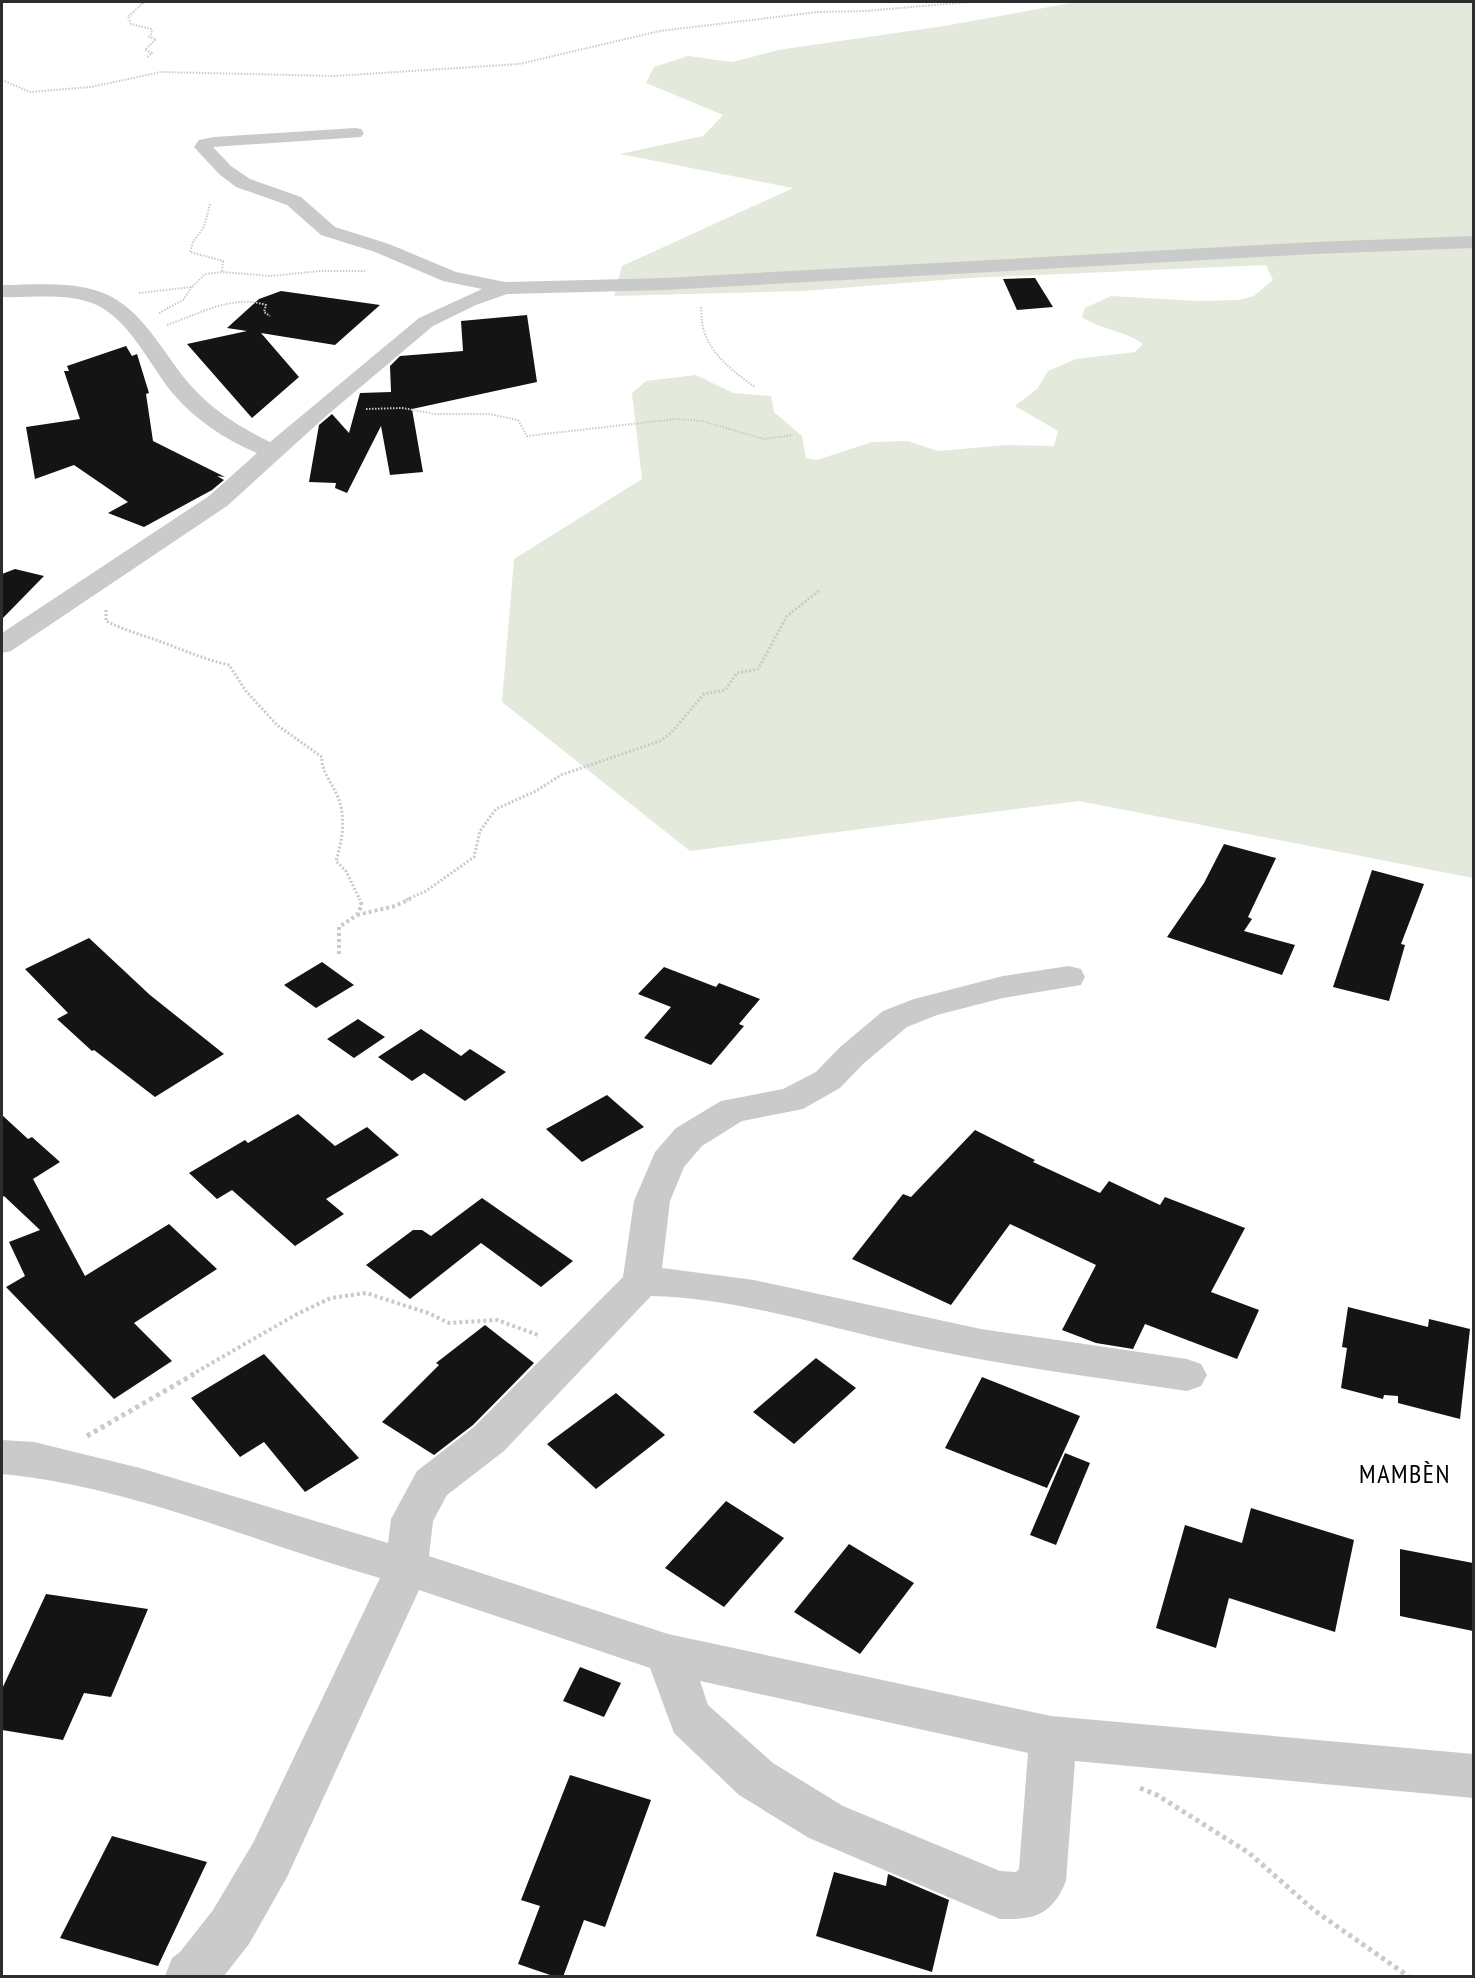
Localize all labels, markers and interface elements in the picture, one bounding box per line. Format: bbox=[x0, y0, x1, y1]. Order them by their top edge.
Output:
district label: MAMBÈN bbox=[1359, 1457, 1451, 1490]

